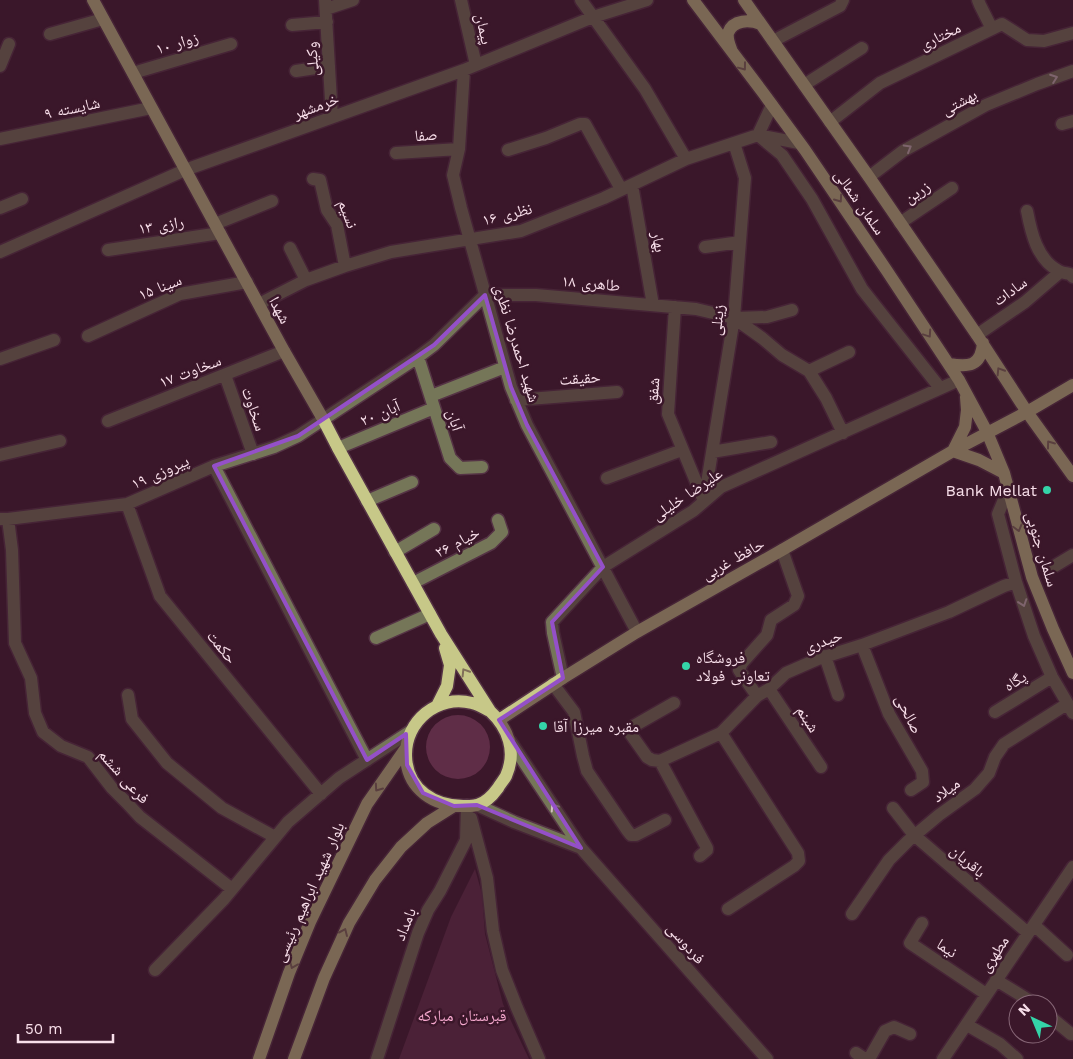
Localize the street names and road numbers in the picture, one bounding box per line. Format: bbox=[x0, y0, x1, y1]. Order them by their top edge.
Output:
street label: پیمان bbox=[470, 12, 497, 47]
street label: مختاری bbox=[916, 18, 964, 55]
street label: زوار ۱۰ bbox=[153, 28, 201, 58]
street label: وکیلی bbox=[302, 41, 323, 77]
street label: بهشتی bbox=[938, 85, 981, 120]
street label: خرمشهر bbox=[290, 89, 341, 123]
street label: شایسته ۹ bbox=[42, 93, 102, 123]
street label: صفا bbox=[414, 125, 438, 145]
street label: سلمان شمالی bbox=[830, 166, 889, 239]
street label: زرین bbox=[900, 177, 934, 208]
street label: نسیم bbox=[333, 197, 362, 231]
street label: نظری ۱۶ bbox=[480, 199, 534, 230]
street label: رازی ۱۳ bbox=[137, 212, 185, 239]
street label: بهار bbox=[648, 229, 670, 254]
street label: سینا ۱۵ bbox=[136, 270, 184, 304]
street label: طاهری ۱۸ bbox=[561, 271, 621, 296]
street label: سادات bbox=[989, 272, 1031, 310]
street label: شهید احمدرضا نظری bbox=[489, 282, 544, 405]
street label: شهدا bbox=[265, 293, 295, 327]
street label: زینلی bbox=[706, 303, 729, 337]
street label: سخاوت ۱۷ bbox=[156, 351, 224, 391]
street label: حقیقت bbox=[559, 367, 601, 389]
street label: شفق bbox=[643, 377, 664, 405]
street label: سخاوت bbox=[238, 385, 270, 433]
street label: آبان ۲۰ bbox=[357, 396, 404, 431]
street label: آبان bbox=[442, 407, 468, 434]
street label: پیروزی ۱۹ bbox=[128, 451, 192, 494]
street label: علیرضا خلیلی bbox=[648, 463, 726, 525]
street label: سلمان جنوبی bbox=[1021, 509, 1062, 589]
street label: خیام ۲۶ bbox=[432, 522, 483, 562]
street label: حافظ غربی bbox=[698, 534, 768, 585]
street label: حیدری bbox=[801, 625, 845, 658]
street label: حکمت bbox=[203, 627, 241, 667]
street label: پگاه bbox=[1000, 667, 1030, 695]
street label: صالحی bbox=[890, 691, 927, 737]
street label: شبنم bbox=[791, 702, 824, 737]
street label: فرعی ششم bbox=[94, 745, 154, 808]
street label: میلاد bbox=[929, 774, 963, 806]
street label: بلوار شهید ابراهیم رئیسی bbox=[270, 819, 349, 965]
street label: باقریان bbox=[946, 841, 990, 882]
street label: بامداد bbox=[390, 905, 420, 943]
street label: فردوسی bbox=[662, 918, 709, 968]
street label: مطهری bbox=[975, 932, 1014, 976]
street label: نیما bbox=[933, 934, 961, 962]

